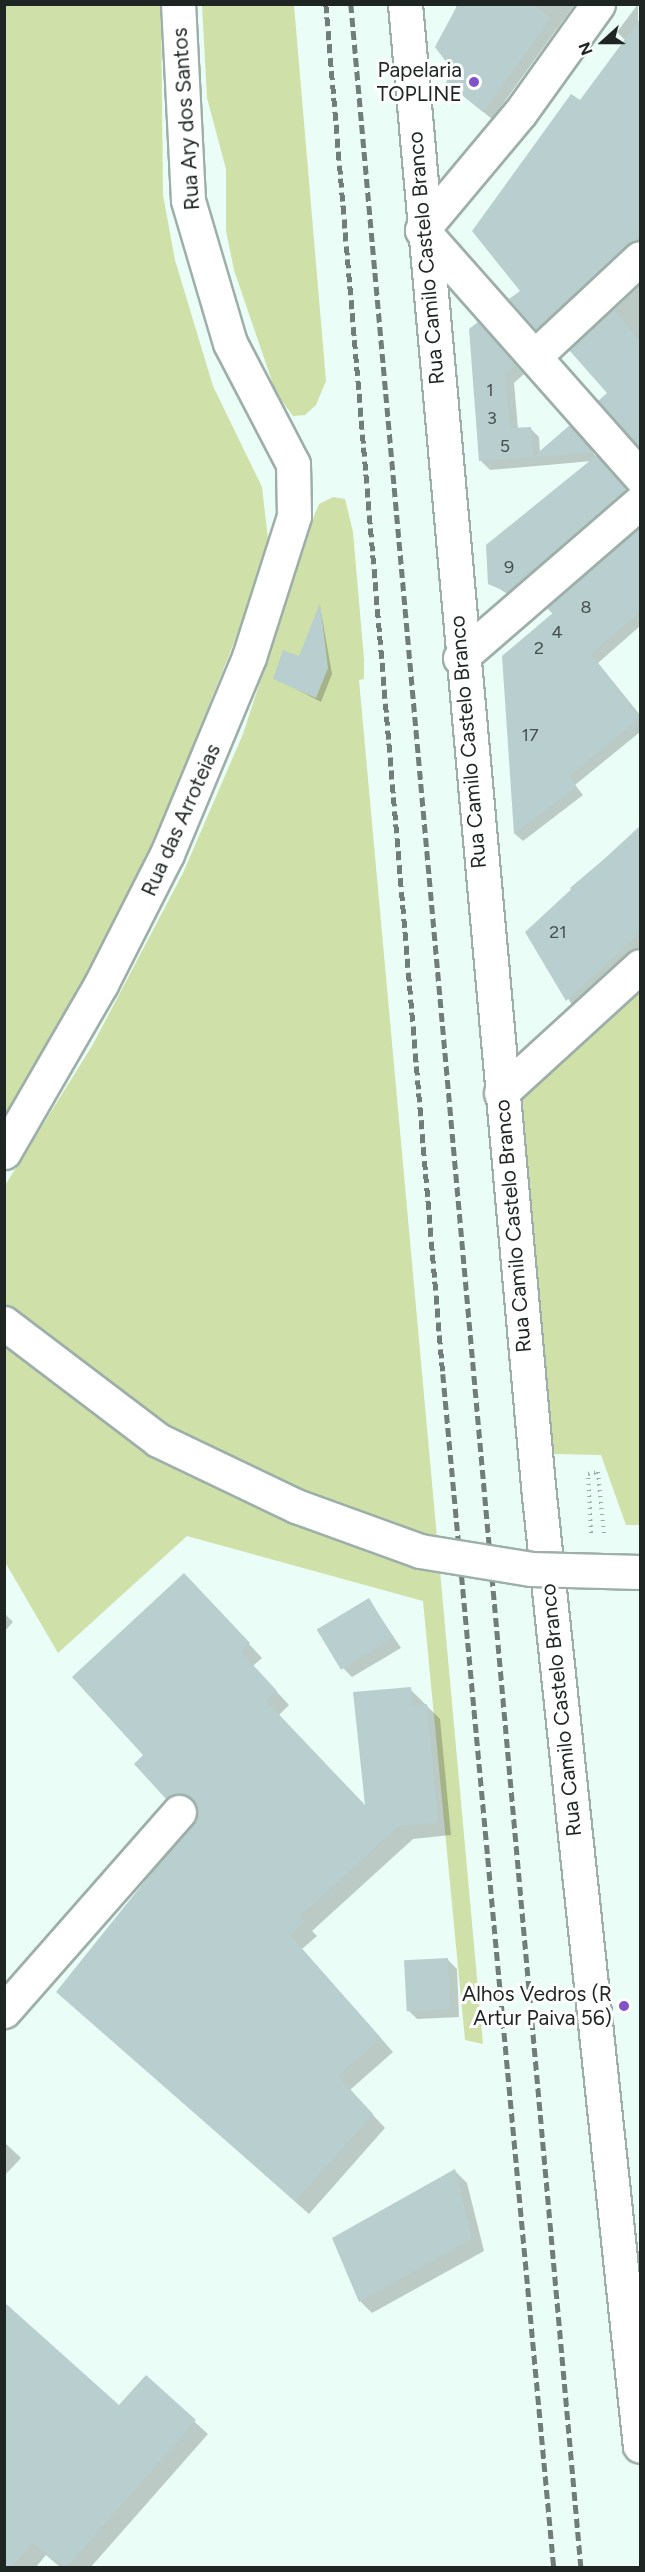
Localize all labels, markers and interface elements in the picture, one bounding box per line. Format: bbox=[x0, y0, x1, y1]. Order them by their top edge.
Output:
north arrow bbox=[573, 12, 633, 72]
street label: Rua Ary dos Santos bbox=[167, 27, 205, 211]
text: N bbox=[575, 39, 597, 58]
place label: Papelaria TOPLINE bbox=[377, 57, 462, 107]
marker: Papelaria TOPLINE bbox=[467, 75, 481, 89]
street label: Rua Camilo Castelo Branco bbox=[402, 130, 450, 386]
house number: 1 bbox=[486, 379, 494, 401]
house number: 3 bbox=[487, 407, 497, 429]
house number: 5 bbox=[500, 435, 510, 457]
house number: 9 bbox=[504, 556, 514, 578]
house number: 8 bbox=[580, 596, 592, 618]
street label: Rua Camilo Castelo Branco bbox=[444, 614, 492, 870]
house number: 4 bbox=[551, 621, 563, 643]
house number: 2 bbox=[534, 637, 544, 659]
house number: 17 bbox=[521, 724, 539, 746]
street label: Rua das Arroteias bbox=[136, 740, 226, 900]
house number: 21 bbox=[549, 921, 567, 943]
street label: Rua Camilo Castelo Branco bbox=[489, 1098, 537, 1354]
street label: Rua Camilo Castelo Branco bbox=[535, 1582, 587, 1838]
place label: Alhos Vedros (R Artur Paiva 56) bbox=[462, 1981, 612, 2031]
marker: Alhos Vedros (R Artur Paiva 56) bbox=[617, 1999, 631, 2013]

